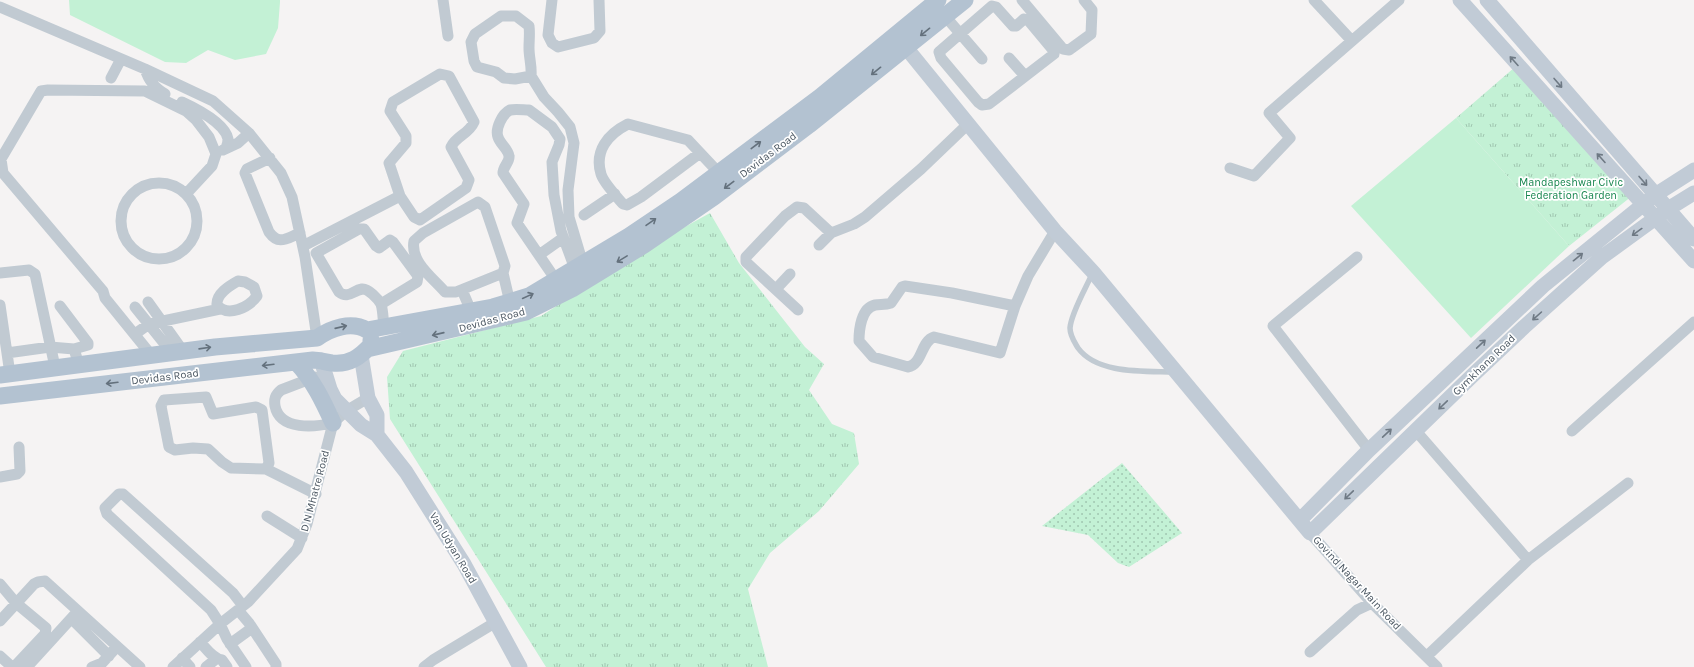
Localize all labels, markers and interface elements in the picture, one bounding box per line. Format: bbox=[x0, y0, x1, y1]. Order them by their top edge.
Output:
one-way arrow bbox=[919, 28, 930, 37]
one-way arrow bbox=[1510, 56, 1519, 67]
one-way arrow bbox=[870, 67, 881, 76]
one-way arrow bbox=[1554, 77, 1563, 88]
street label: Devidas Road bbox=[737, 129, 799, 181]
one-way arrow bbox=[751, 141, 762, 149]
one-way arrow bbox=[1597, 154, 1606, 164]
park label: Mandapeshwar Civic Federation Garden bbox=[1519, 176, 1623, 202]
one-way arrow bbox=[1638, 176, 1648, 186]
one-way arrow bbox=[723, 181, 734, 190]
one-way arrow bbox=[645, 218, 656, 226]
one-way arrow bbox=[1631, 228, 1642, 236]
one-way arrow bbox=[1572, 253, 1583, 262]
one-way arrow bbox=[616, 255, 628, 263]
one-way arrow bbox=[521, 292, 533, 299]
street label: Devidas Road bbox=[457, 305, 527, 335]
one-way arrow bbox=[1532, 311, 1542, 320]
one-way arrow bbox=[334, 323, 347, 331]
one-way arrow bbox=[432, 330, 445, 338]
street label: Gymkhana Road bbox=[1450, 332, 1518, 398]
one-way arrow bbox=[1476, 339, 1486, 349]
one-way arrow bbox=[198, 344, 211, 352]
one-way arrow bbox=[262, 361, 275, 369]
street label: Devidas Road bbox=[130, 366, 200, 388]
one-way arrow bbox=[105, 379, 118, 387]
one-way arrow bbox=[1438, 400, 1448, 409]
one-way arrow bbox=[1382, 429, 1392, 438]
street label: D N Mhatre Road bbox=[298, 449, 332, 533]
one-way arrow bbox=[1344, 491, 1354, 500]
street label: Van Udyan Road bbox=[427, 510, 479, 586]
street label: Govind Nagar Main Road bbox=[1310, 533, 1404, 633]

